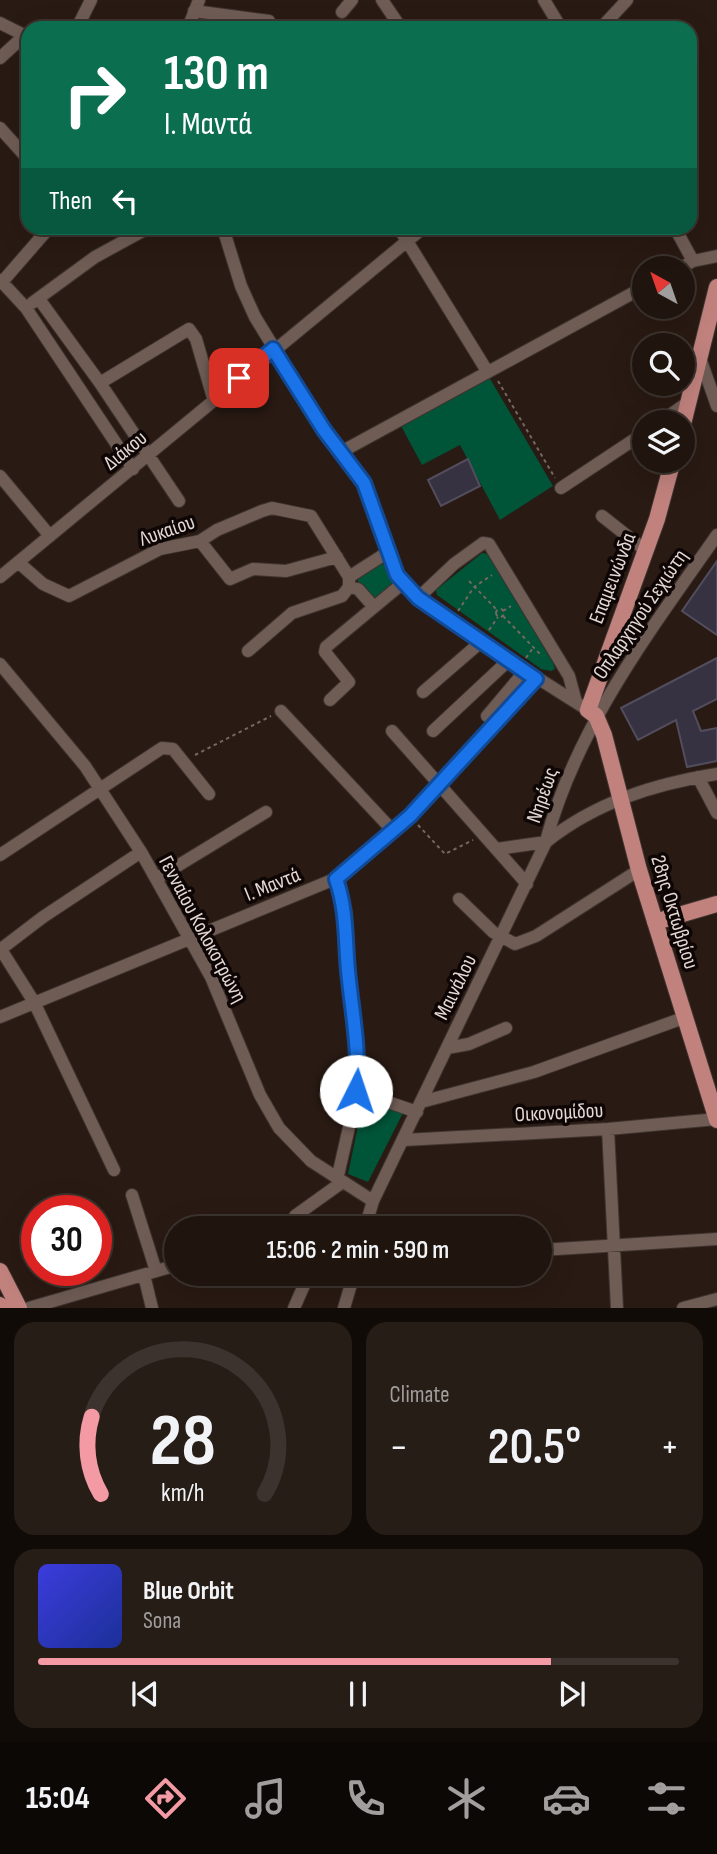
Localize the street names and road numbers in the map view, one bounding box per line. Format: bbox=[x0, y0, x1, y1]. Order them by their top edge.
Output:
street label: Διάκου bbox=[99, 425, 152, 475]
street label: Λυκαίου bbox=[135, 509, 198, 552]
street label: Επαμεινώνδα bbox=[584, 529, 641, 627]
street label: Οπλαρχηγού Σεχιώτη bbox=[588, 545, 693, 684]
street label: Νηρέως bbox=[521, 764, 564, 826]
street label: Γενναίου Κολοκοτρώνη bbox=[153, 851, 252, 1007]
street label: 28ης Οκτωβρίου bbox=[645, 852, 704, 972]
street label: Ι. Μαντά bbox=[241, 862, 304, 907]
street label: Μαινάλου bbox=[429, 950, 482, 1024]
street label: Οικονομίδου bbox=[514, 1098, 604, 1127]

